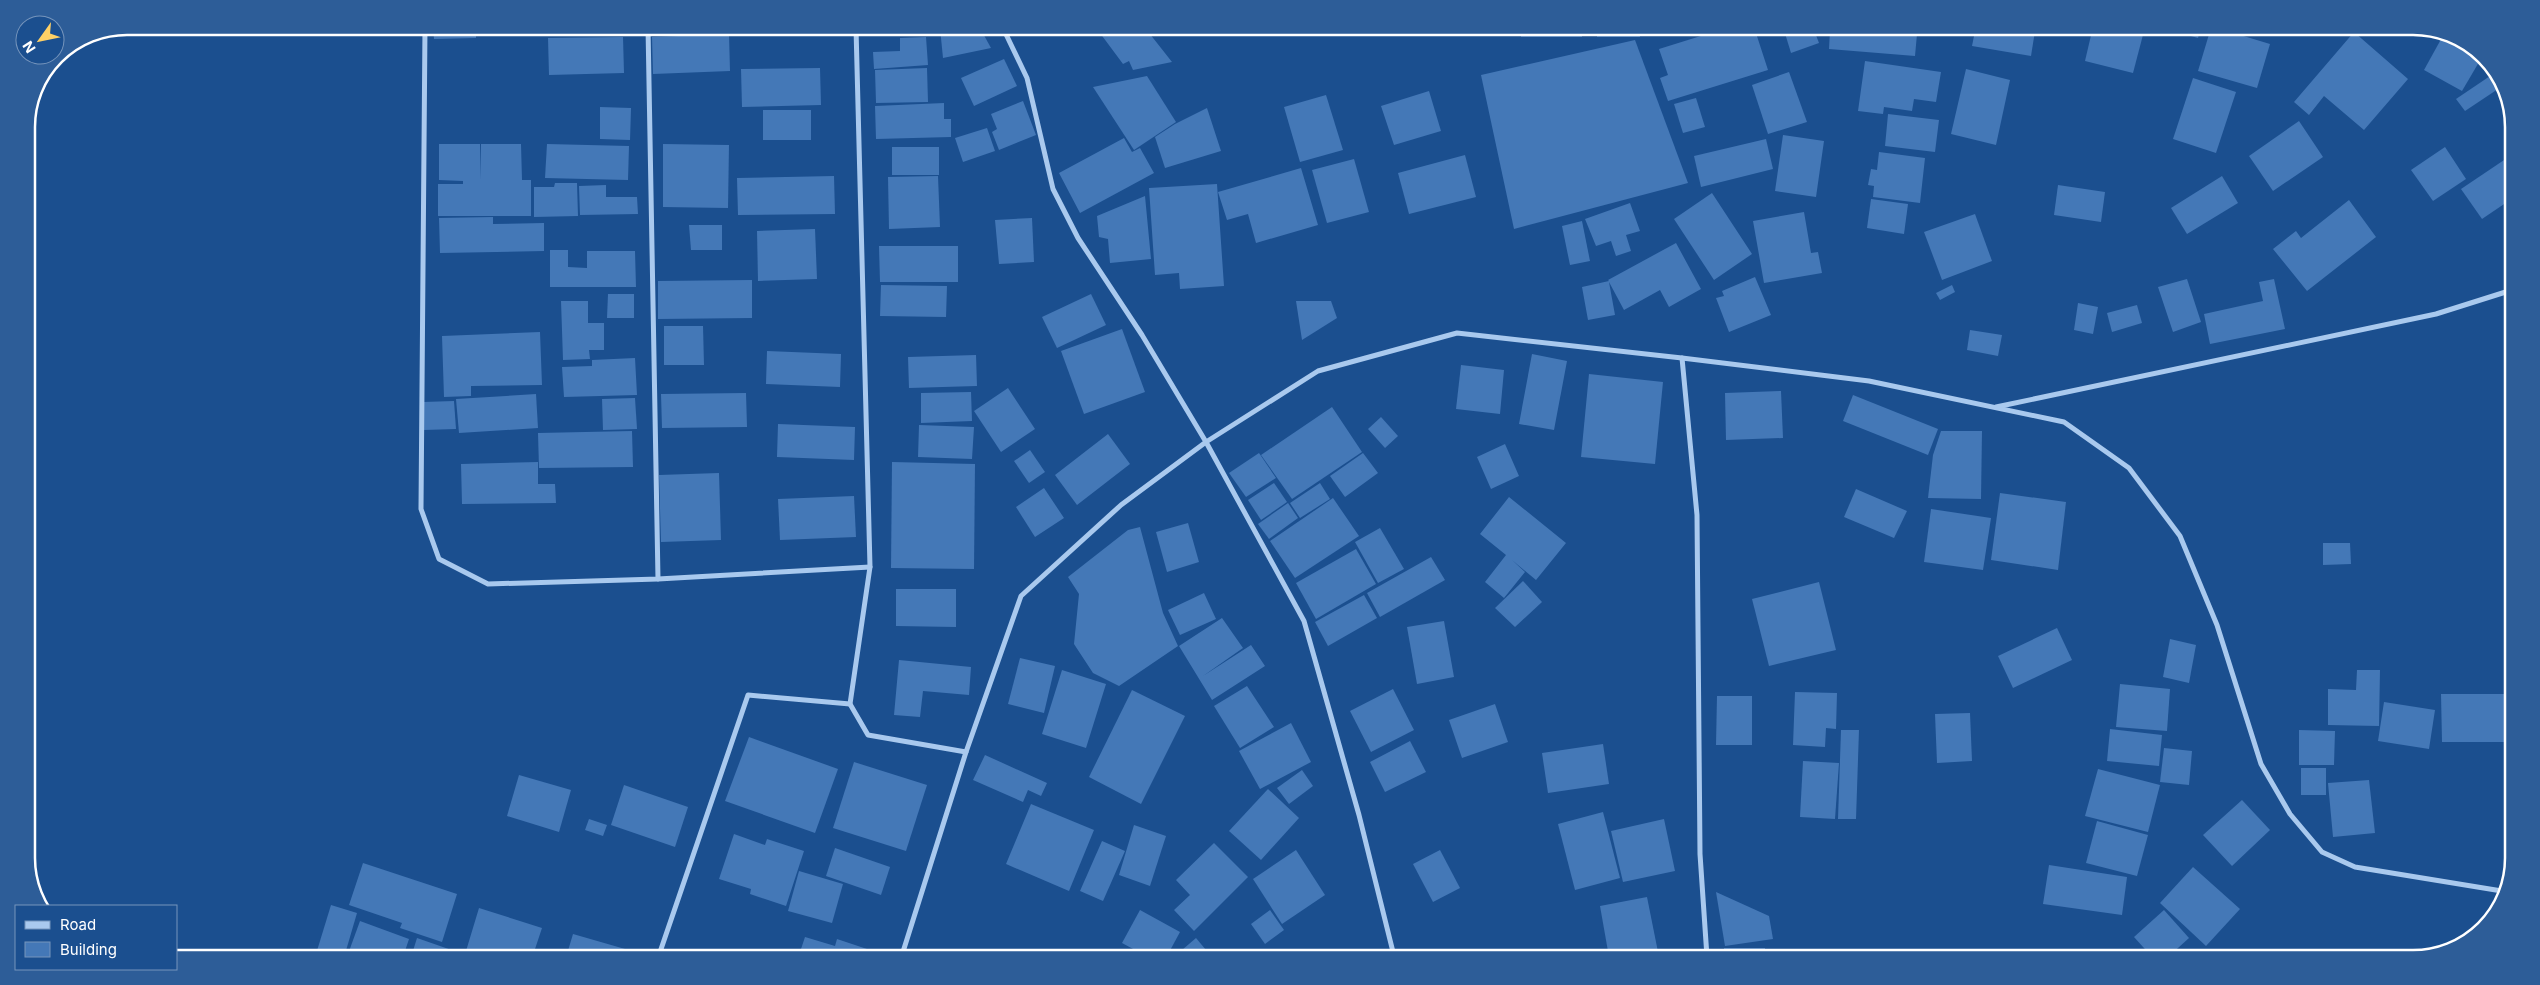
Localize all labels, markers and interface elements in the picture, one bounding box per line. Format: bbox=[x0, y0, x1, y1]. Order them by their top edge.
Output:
north arrow bbox=[15, 15, 65, 65]
text: N bbox=[19, 38, 39, 56]
legend bbox=[15, 905, 178, 970]
text: Road bbox=[60, 915, 96, 934]
text: Building bbox=[60, 940, 117, 959]

